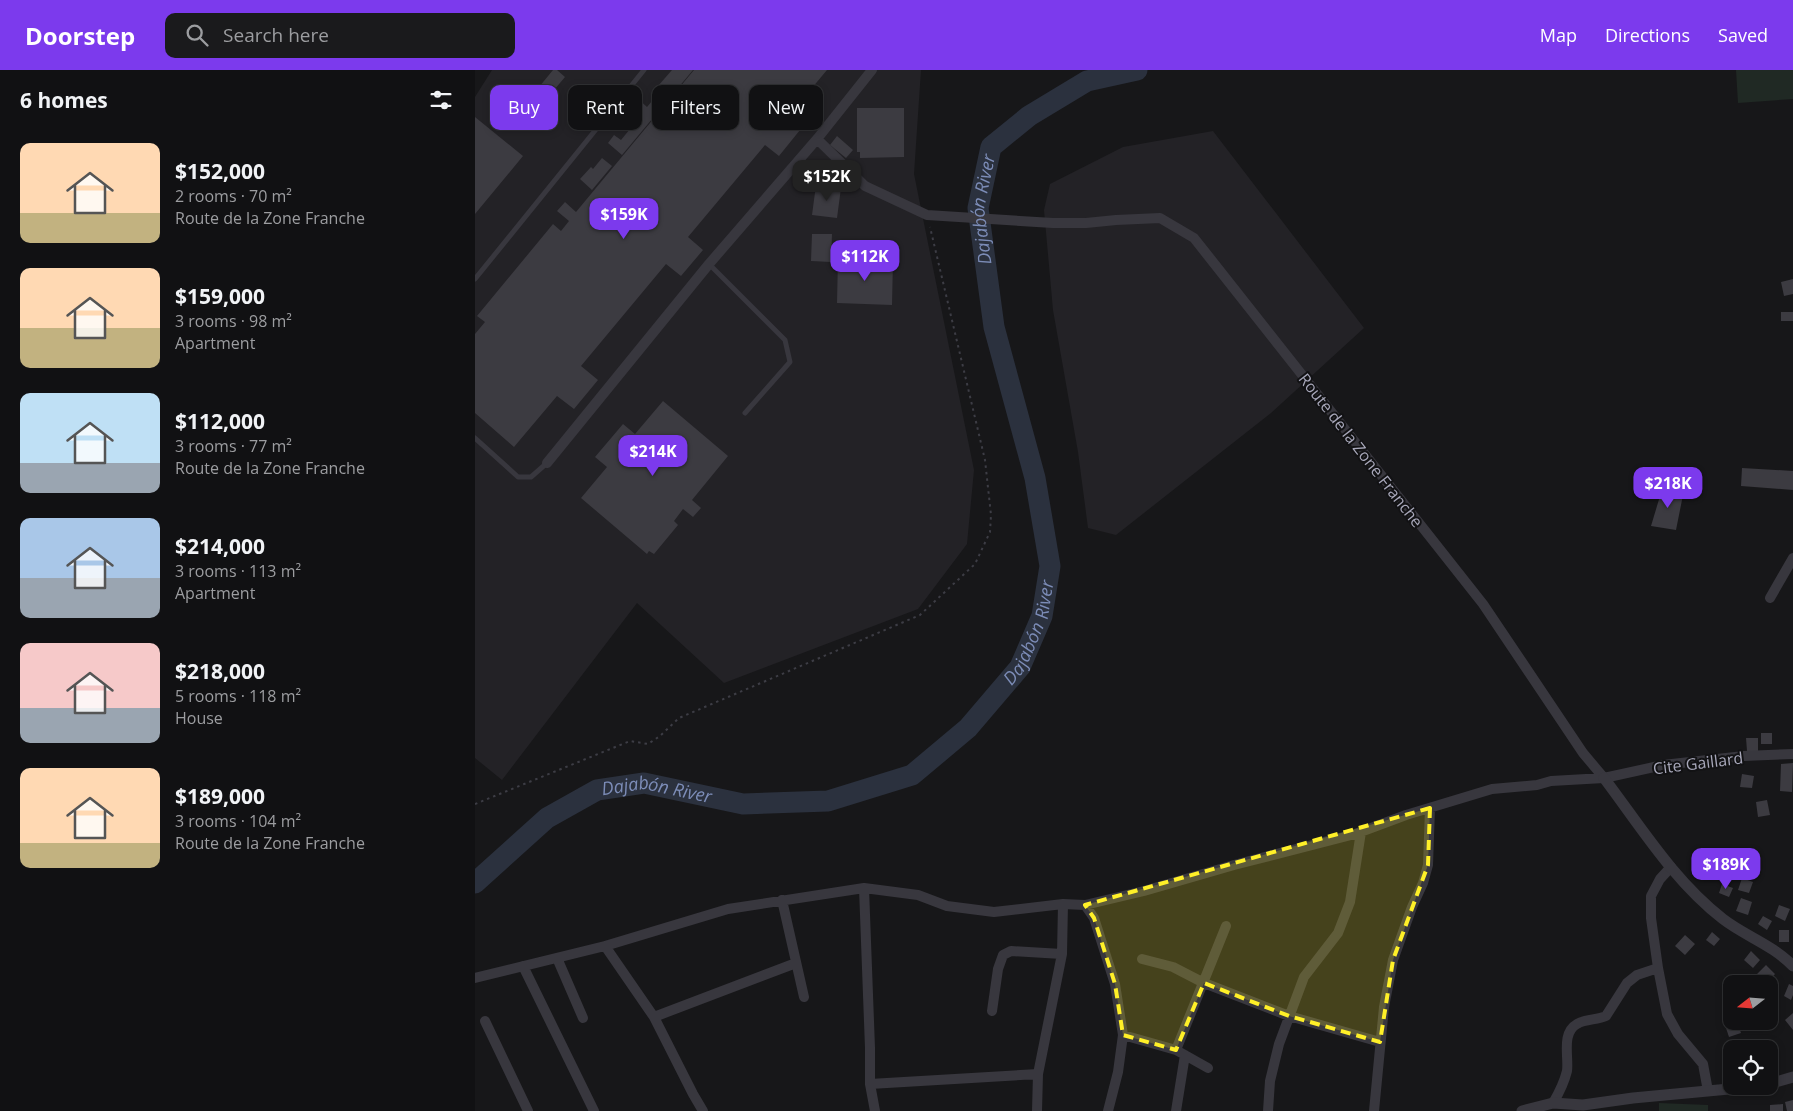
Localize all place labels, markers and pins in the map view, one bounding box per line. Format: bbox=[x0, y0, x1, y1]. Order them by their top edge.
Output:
pin: $152K bbox=[792, 160, 862, 202]
pin: $159K bbox=[589, 198, 659, 240]
pin: $112K bbox=[830, 240, 900, 282]
pin: $214K bbox=[618, 434, 688, 477]
pin: $218K bbox=[1633, 466, 1703, 509]
pin: $189K bbox=[1691, 848, 1761, 890]

